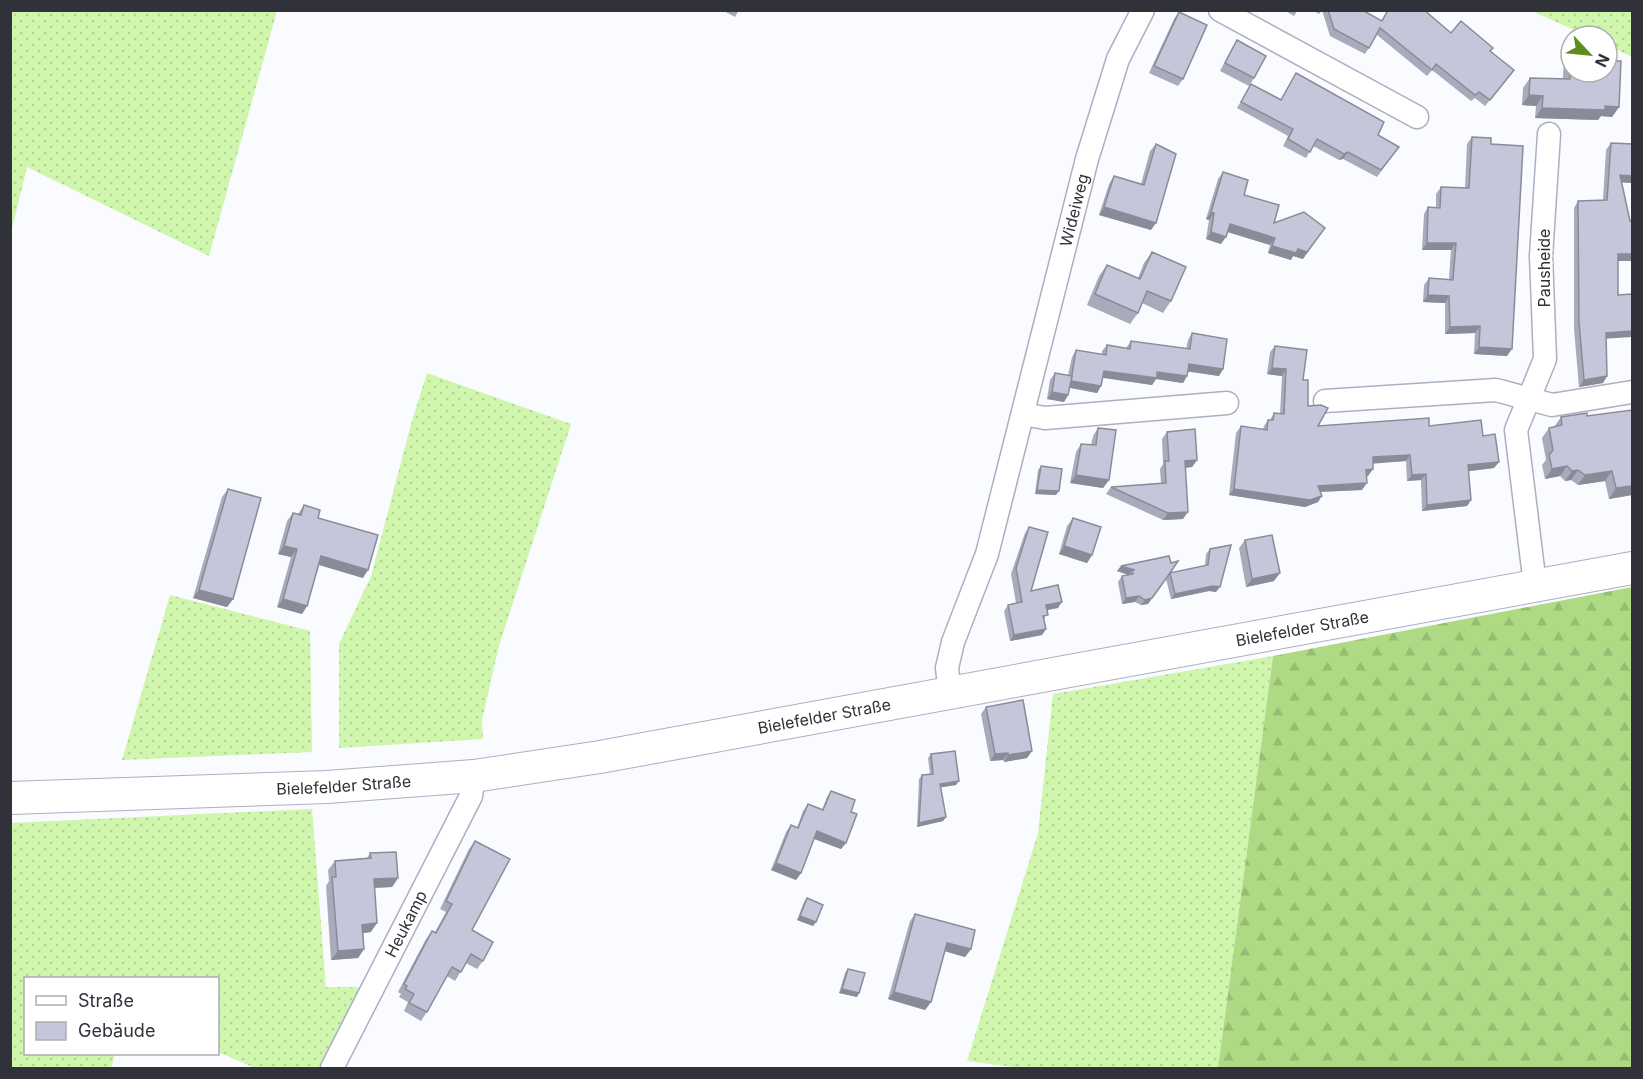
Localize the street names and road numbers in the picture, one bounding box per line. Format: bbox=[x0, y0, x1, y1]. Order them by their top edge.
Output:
street label: Wideiweg bbox=[1055, 171, 1093, 249]
street label: Pausheide bbox=[1534, 229, 1554, 307]
street label: Bielefelder Straße bbox=[1234, 606, 1370, 650]
street label: Bielefelder Straße bbox=[756, 694, 892, 738]
street label: Bielefelder Straße bbox=[276, 771, 412, 799]
street label: Heukamp bbox=[380, 887, 431, 960]

